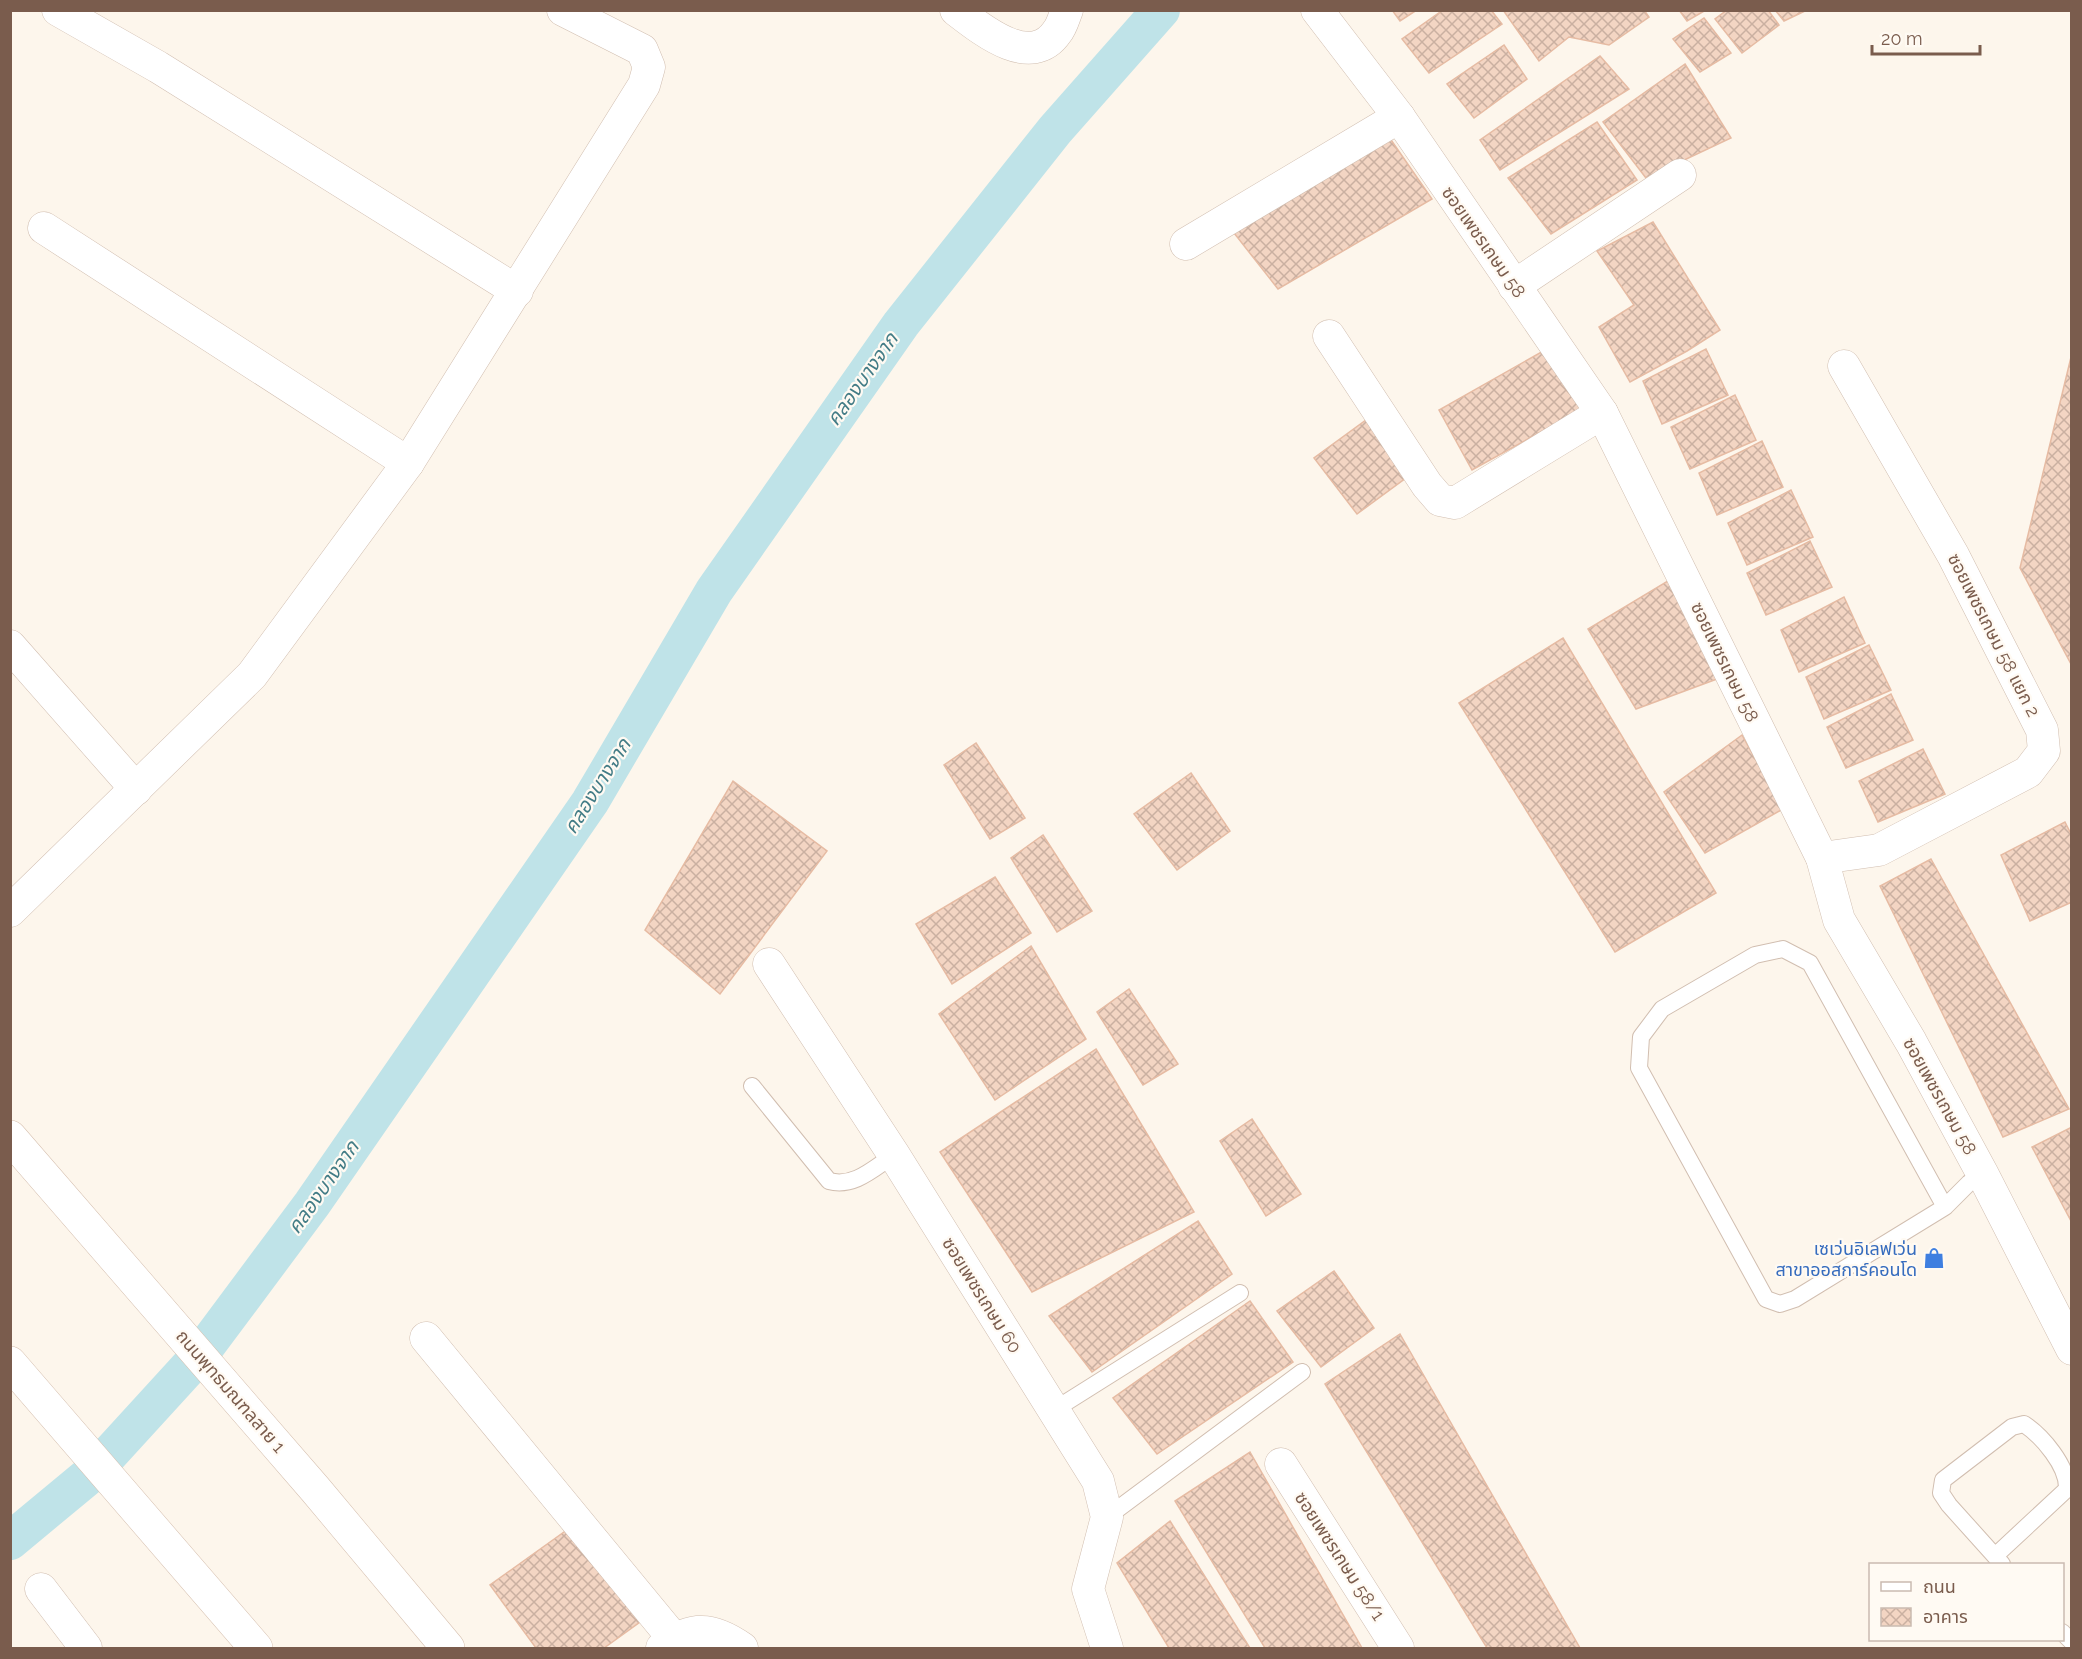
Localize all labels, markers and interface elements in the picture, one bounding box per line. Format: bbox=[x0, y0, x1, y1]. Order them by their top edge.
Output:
scale bar bbox=[1872, 18, 1980, 56]
text: 20 m bbox=[1881, 28, 1923, 49]
street label: ซอยเพชรเกษม 58 bbox=[1438, 182, 1530, 302]
water label: คลองบางจาก bbox=[821, 327, 903, 430]
street label: ซอยเพชรเกษม 58 แยก 2 bbox=[1944, 550, 2044, 720]
street label: ซอยเพชรเกษม 58 bbox=[1687, 599, 1763, 725]
water label: คลองบางจาก bbox=[558, 733, 636, 838]
street label: ซอยเพชรเกษม 58 bbox=[1899, 1034, 1981, 1158]
water label: คลองบางจาก bbox=[282, 1135, 364, 1238]
street label: ซอยเพชรเกษม 60 bbox=[938, 1233, 1026, 1357]
place label: เซเว่นอิเลฟเว่น สาขาออสการ์คอนโด bbox=[1776, 1238, 1917, 1280]
shop icon: เซเว่นอิเลฟเว่น สาขาออสการ์คอนโด bbox=[1922, 1246, 1946, 1270]
street label: ถนนพุทธมณฑลสาย 1 bbox=[171, 1325, 290, 1458]
street label: ซอยเพชรเกษม 58/1 bbox=[1291, 1488, 1390, 1625]
legend bbox=[1869, 1563, 2064, 1641]
text: ถนน bbox=[1923, 1576, 1956, 1597]
text: อาคาร bbox=[1923, 1606, 1968, 1627]

